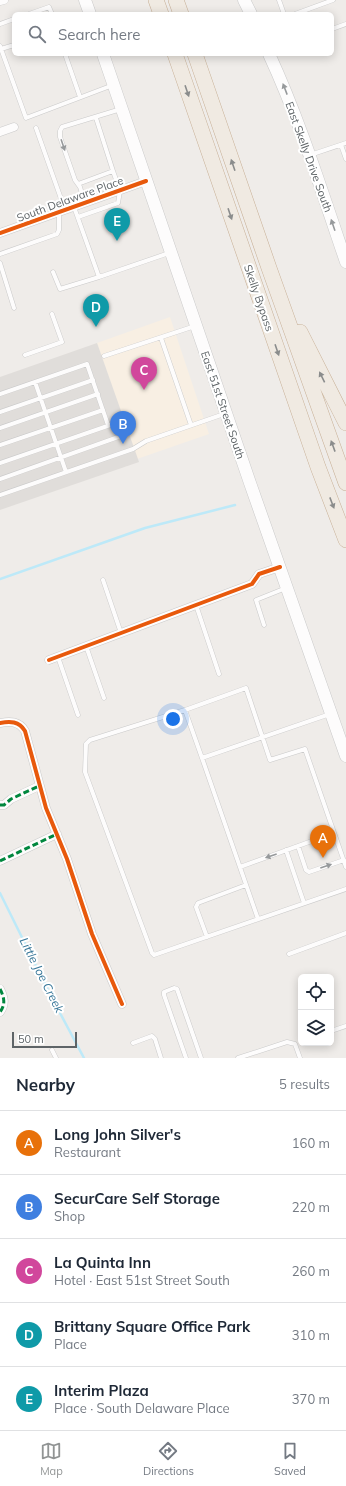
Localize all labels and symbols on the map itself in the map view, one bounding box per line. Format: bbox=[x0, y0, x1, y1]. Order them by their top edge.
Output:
one-way arrow bbox=[282, 83, 288, 95]
one-way arrow bbox=[185, 85, 191, 97]
street label: East Skelly Drive South bbox=[282, 100, 336, 214]
one-way arrow bbox=[60, 139, 66, 151]
one-way arrow bbox=[230, 159, 236, 171]
street label: South Delaware Place bbox=[15, 173, 125, 225]
pin: E bbox=[104, 208, 130, 241]
one-way arrow bbox=[227, 208, 233, 220]
one-way arrow bbox=[330, 219, 336, 231]
street label: Skelly Bypass bbox=[241, 263, 277, 333]
pin: D bbox=[83, 294, 109, 327]
one-way arrow bbox=[275, 344, 281, 356]
street label: East 51st Street South bbox=[198, 349, 248, 461]
pin: C bbox=[131, 357, 157, 390]
one-way arrow bbox=[319, 371, 325, 382]
pin: B bbox=[110, 411, 136, 444]
one-way arrow bbox=[329, 439, 335, 451]
one-way arrow bbox=[329, 498, 335, 510]
your location bbox=[163, 709, 183, 729]
pin: A bbox=[310, 825, 336, 858]
one-way arrow bbox=[265, 853, 277, 859]
one-way arrow bbox=[320, 863, 332, 869]
water label: Little Joe Creek bbox=[17, 935, 68, 1016]
scale bar bbox=[12, 1030, 77, 1049]

